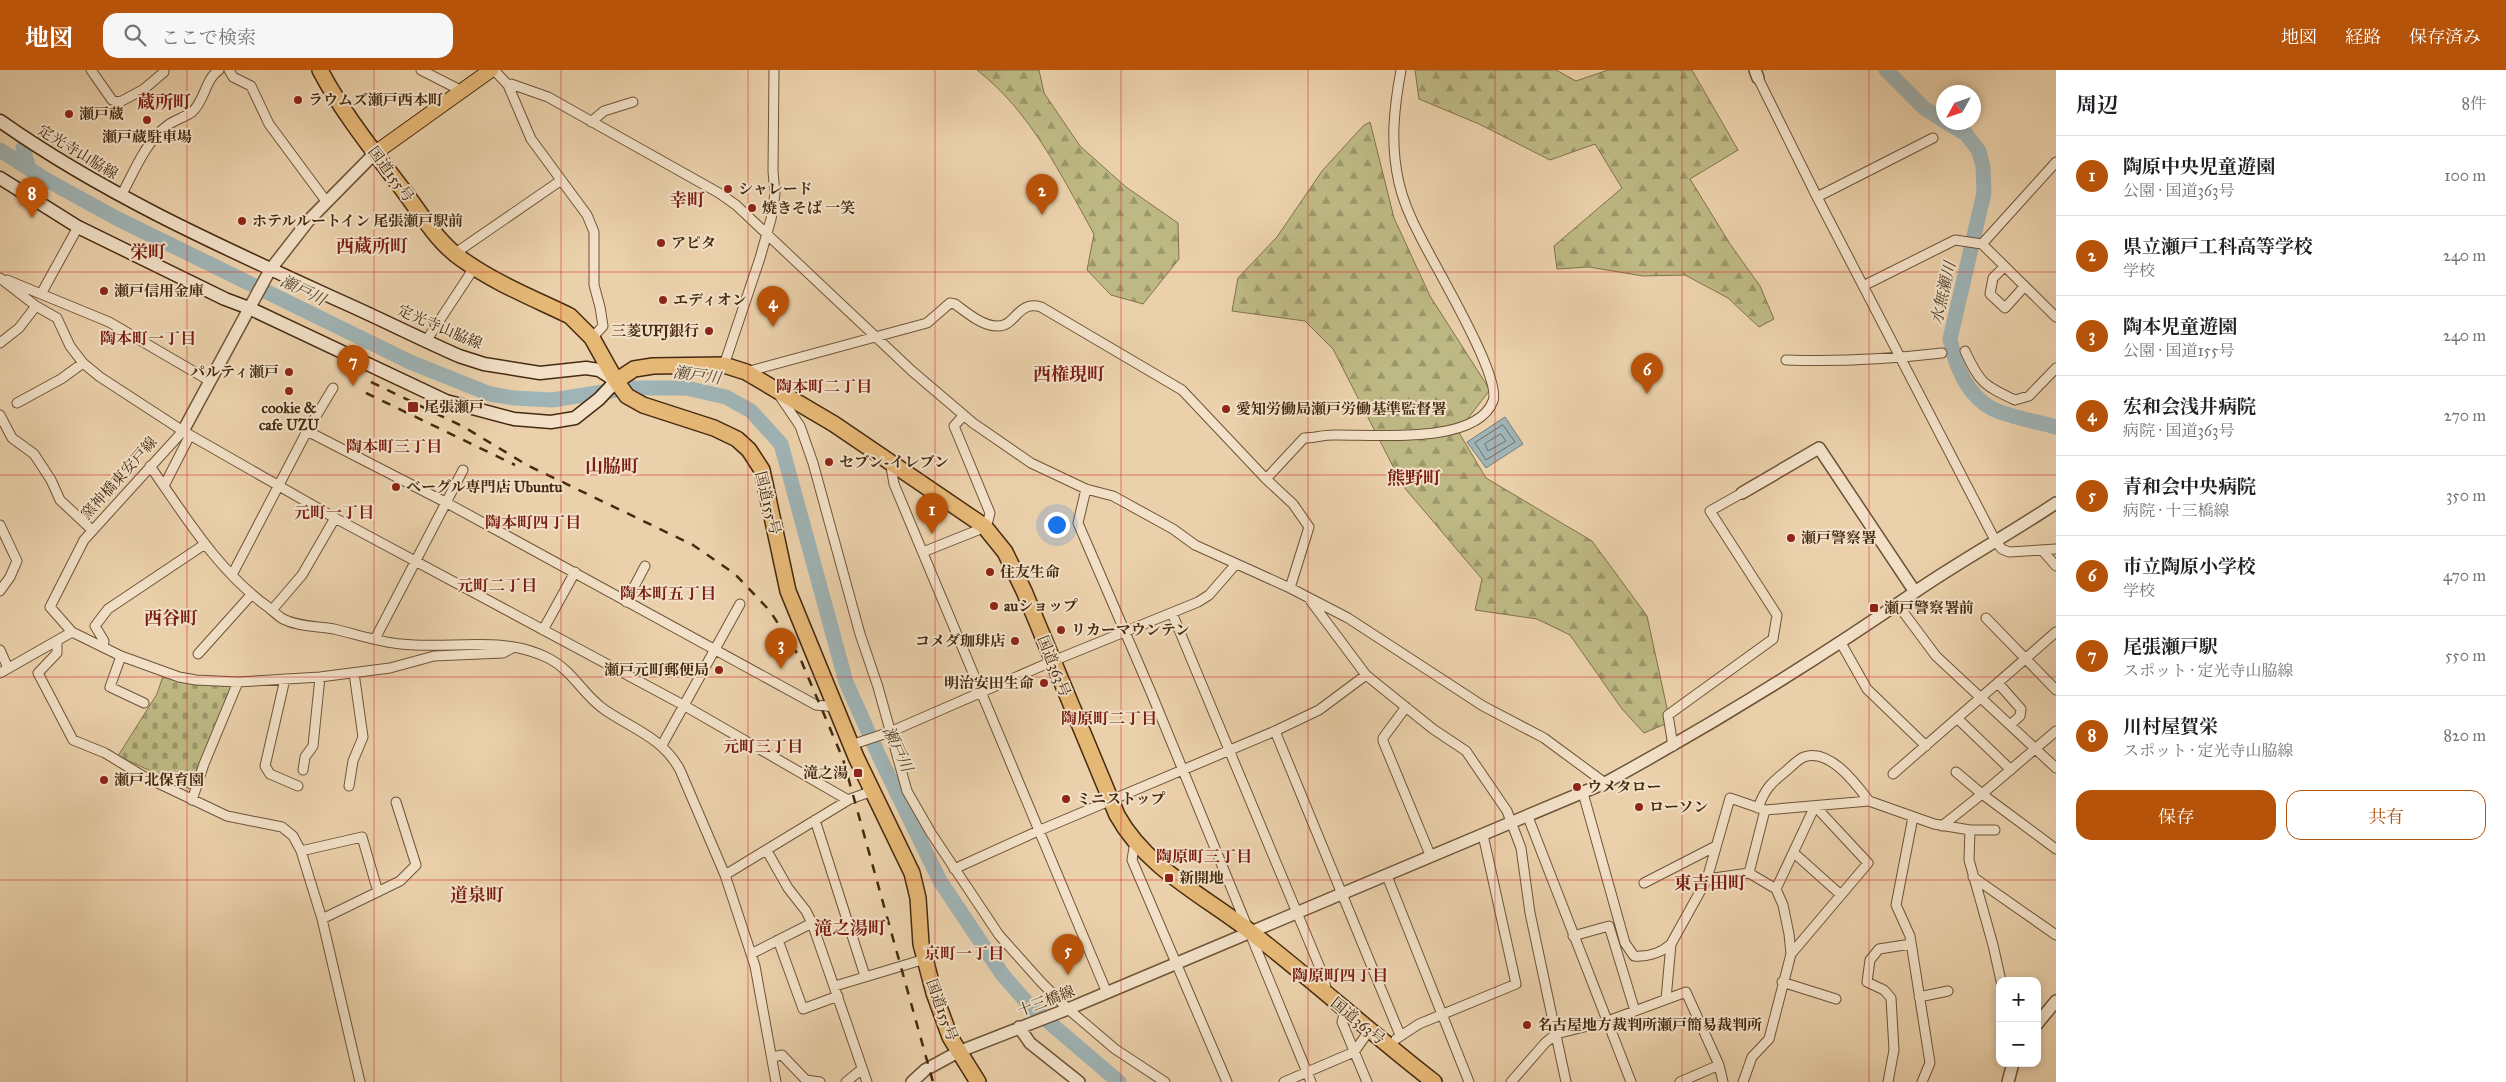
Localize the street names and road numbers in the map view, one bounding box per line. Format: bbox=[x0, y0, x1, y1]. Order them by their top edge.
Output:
street label: 定光寺山脇線 bbox=[35, 121, 121, 183]
street label: 国道155号 bbox=[364, 143, 418, 205]
street label: 定光寺山脇線 bbox=[395, 301, 485, 353]
street label: 窯神橋東安戸線 bbox=[77, 433, 161, 523]
street label: 国道155号 bbox=[751, 469, 785, 537]
street label: 国道363号 bbox=[1034, 633, 1074, 699]
street label: 国道155号 bbox=[922, 976, 962, 1044]
street label: 十三橋線 bbox=[1015, 982, 1077, 1020]
street label: 国道363号 bbox=[1327, 994, 1389, 1048]

